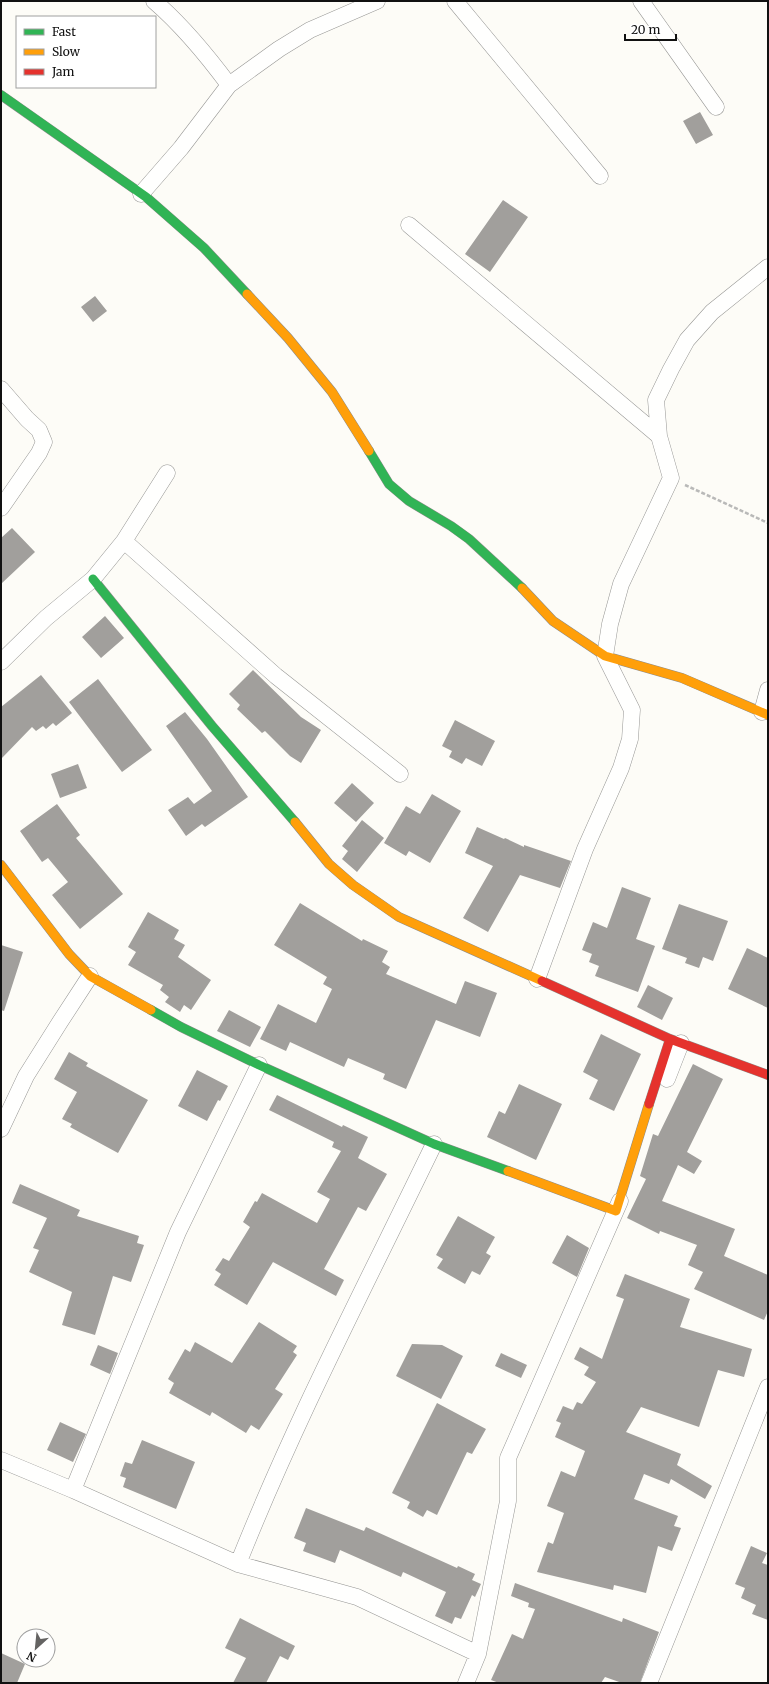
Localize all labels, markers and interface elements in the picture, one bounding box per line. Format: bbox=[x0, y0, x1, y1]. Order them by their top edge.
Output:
legend bbox=[16, 16, 156, 88]
scale bar bbox=[625, 16, 676, 42]
text: 20 m bbox=[631, 22, 660, 37]
text: Fast bbox=[52, 24, 76, 39]
text: Slow bbox=[52, 44, 81, 59]
text: Jam bbox=[51, 64, 75, 79]
north arrow bbox=[16, 1628, 56, 1668]
text: N bbox=[24, 1649, 39, 1665]

